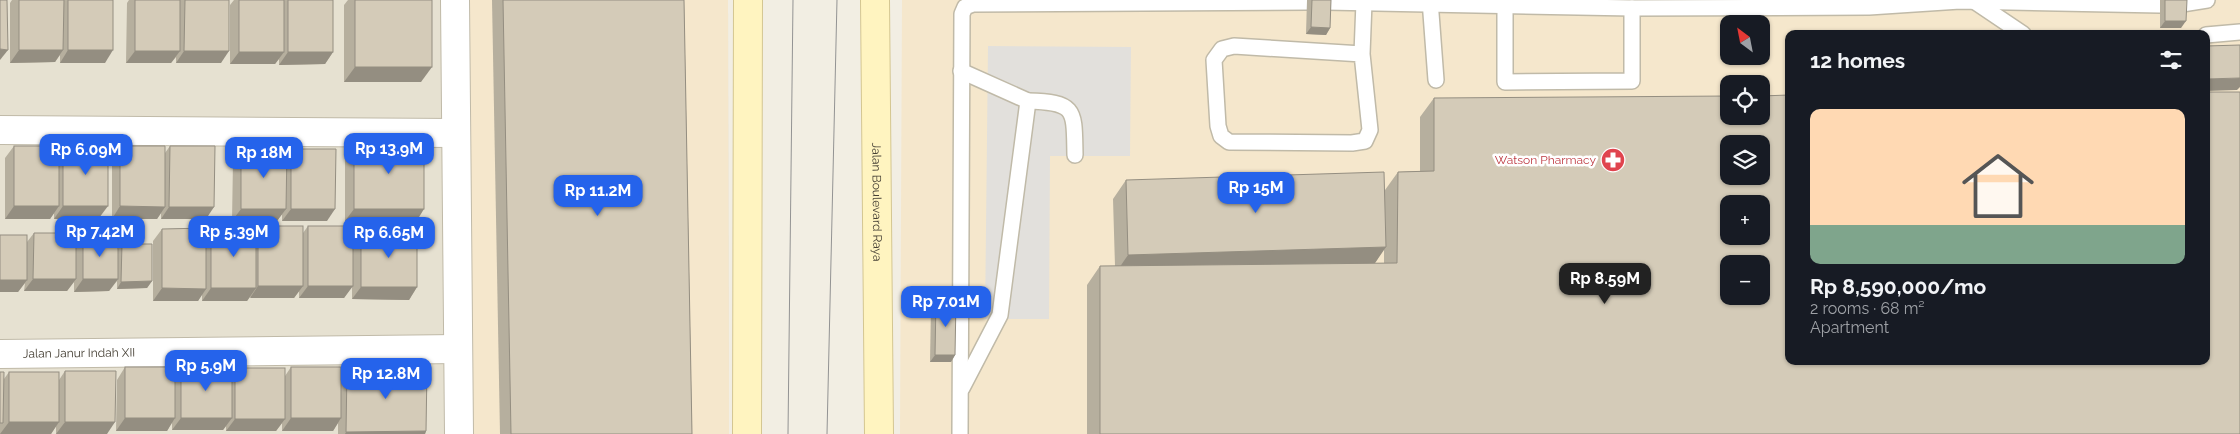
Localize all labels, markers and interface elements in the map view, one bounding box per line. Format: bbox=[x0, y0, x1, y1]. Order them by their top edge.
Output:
north arrow bbox=[1720, 15, 1770, 65]
map controls bbox=[1720, 15, 1770, 305]
icon: filters bbox=[2157, 46, 2185, 74]
text: 12 homes bbox=[1810, 48, 1905, 73]
button: locate bbox=[1720, 75, 1770, 125]
pin: Rp 13.9M bbox=[337, 132, 441, 175]
pin: Rp 6.09M bbox=[34, 134, 138, 176]
button: layers bbox=[1720, 135, 1770, 185]
pin: Rp 18M bbox=[223, 136, 305, 179]
text: Rp 13.9M bbox=[355, 139, 423, 158]
text: Rp 6.09M bbox=[51, 140, 121, 159]
icon: home bbox=[1953, 141, 2043, 231]
street label: Jalan Boulevard Raya bbox=[869, 142, 884, 262]
text: Rp 18M bbox=[236, 143, 292, 162]
pharmacy icon: Watson Pharmacy bbox=[1600, 147, 1626, 173]
place label: Watson Pharmacy bbox=[1495, 153, 1596, 167]
pin: Rp 15M bbox=[1215, 172, 1297, 214]
pin: Rp 11.2M bbox=[546, 174, 650, 217]
text: Rp 15M bbox=[1228, 178, 1284, 197]
text: Rp 11.2M bbox=[565, 181, 631, 200]
button: + bbox=[1720, 195, 1770, 245]
pin: Rp 7.42M bbox=[48, 216, 152, 258]
pin: Rp 5.39M bbox=[182, 216, 286, 258]
pin: Rp 6.65M bbox=[337, 216, 441, 259]
text: Rp 7.42M bbox=[66, 222, 134, 241]
text: Rp 5.39M bbox=[199, 222, 269, 241]
text: Rp 6.65M bbox=[354, 223, 424, 242]
button: − bbox=[1720, 255, 1770, 305]
pin: Rp 8.59M bbox=[1553, 262, 1657, 305]
text: Rp 8.59M bbox=[1570, 269, 1640, 288]
text: Rp 8,590,000/mo bbox=[1810, 274, 1986, 299]
pin: Rp 7.01M bbox=[894, 286, 998, 328]
text: Rp 7.01M bbox=[912, 292, 980, 311]
text: 2 rooms · 68 m² bbox=[1810, 299, 1925, 318]
text: Apartment bbox=[1810, 318, 1889, 337]
street label: Jalan Janur Indah XII bbox=[23, 346, 135, 361]
pin: Rp 5.9M bbox=[160, 350, 252, 392]
text: Rp 5.9M bbox=[176, 356, 236, 375]
pin: Rp 12.8M bbox=[334, 358, 438, 400]
text: Rp 12.8M bbox=[352, 364, 420, 383]

